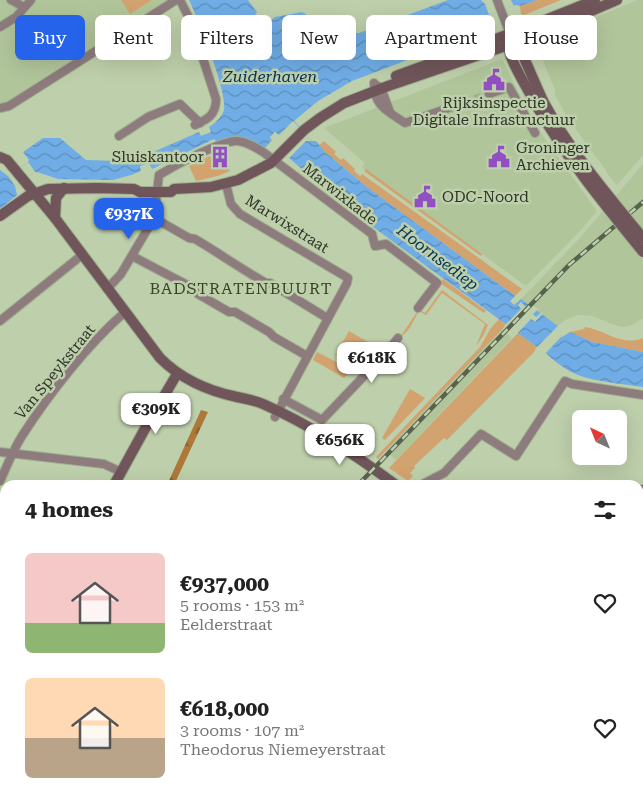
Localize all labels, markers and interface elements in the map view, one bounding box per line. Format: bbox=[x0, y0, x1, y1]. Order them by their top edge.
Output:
chip: Buy bbox=[15, 15, 85, 60]
chip: Rent bbox=[95, 15, 171, 60]
chip: Filters bbox=[181, 15, 272, 60]
chip: New bbox=[282, 15, 356, 60]
chip: Apartment bbox=[366, 15, 495, 60]
chip: House bbox=[505, 15, 597, 60]
water label: Zuiderhaven bbox=[222, 67, 317, 86]
public building icon: Rijksinspectie Digitale Infrastructuur bbox=[481, 67, 507, 93]
place label: Rijksinspectie Digitale Infrastructuur bbox=[413, 94, 575, 129]
place label: Groninger Archieven bbox=[516, 139, 590, 174]
building icon: Sluiskantoor bbox=[207, 144, 233, 170]
public building icon: Groninger Archieven bbox=[486, 144, 512, 170]
place label: Sluiskantoor bbox=[112, 148, 204, 166]
street label: Marwixkade bbox=[299, 159, 381, 229]
public building icon: ODC-Noord bbox=[412, 184, 438, 210]
place label: ODC-Noord bbox=[442, 188, 529, 206]
street label: Marwixstraat bbox=[242, 191, 332, 257]
pin: €937K bbox=[94, 198, 164, 240]
text: €937K bbox=[105, 204, 153, 223]
water label: Hoornsediep bbox=[392, 220, 482, 294]
district label: BADSTRATENBUURT bbox=[149, 279, 333, 298]
street label: Van Speykstraat bbox=[11, 321, 99, 423]
pin: €618K bbox=[337, 342, 407, 384]
text: €618K bbox=[348, 348, 396, 367]
pin: €309K bbox=[121, 392, 191, 435]
text: €309K bbox=[132, 399, 180, 418]
north arrow bbox=[572, 410, 628, 465]
map controls bbox=[572, 410, 627, 465]
pin: €656K bbox=[305, 424, 375, 466]
text: €656K bbox=[316, 430, 364, 449]
icon: filters bbox=[591, 496, 619, 524]
text: 4 homes bbox=[25, 498, 113, 522]
text: €937,000 bbox=[180, 572, 269, 596]
icon: home bbox=[65, 573, 125, 633]
icon: heart bbox=[591, 589, 619, 617]
text: 5 rooms · 153 m² bbox=[180, 596, 304, 615]
text: Eelderstraat bbox=[180, 615, 273, 634]
text: €618,000 bbox=[180, 697, 269, 721]
icon: home bbox=[65, 698, 125, 758]
icon: heart bbox=[591, 714, 619, 742]
text: 3 rooms · 107 m² bbox=[180, 721, 304, 740]
text: Theodorus Niemeyerstraat bbox=[180, 740, 385, 759]

